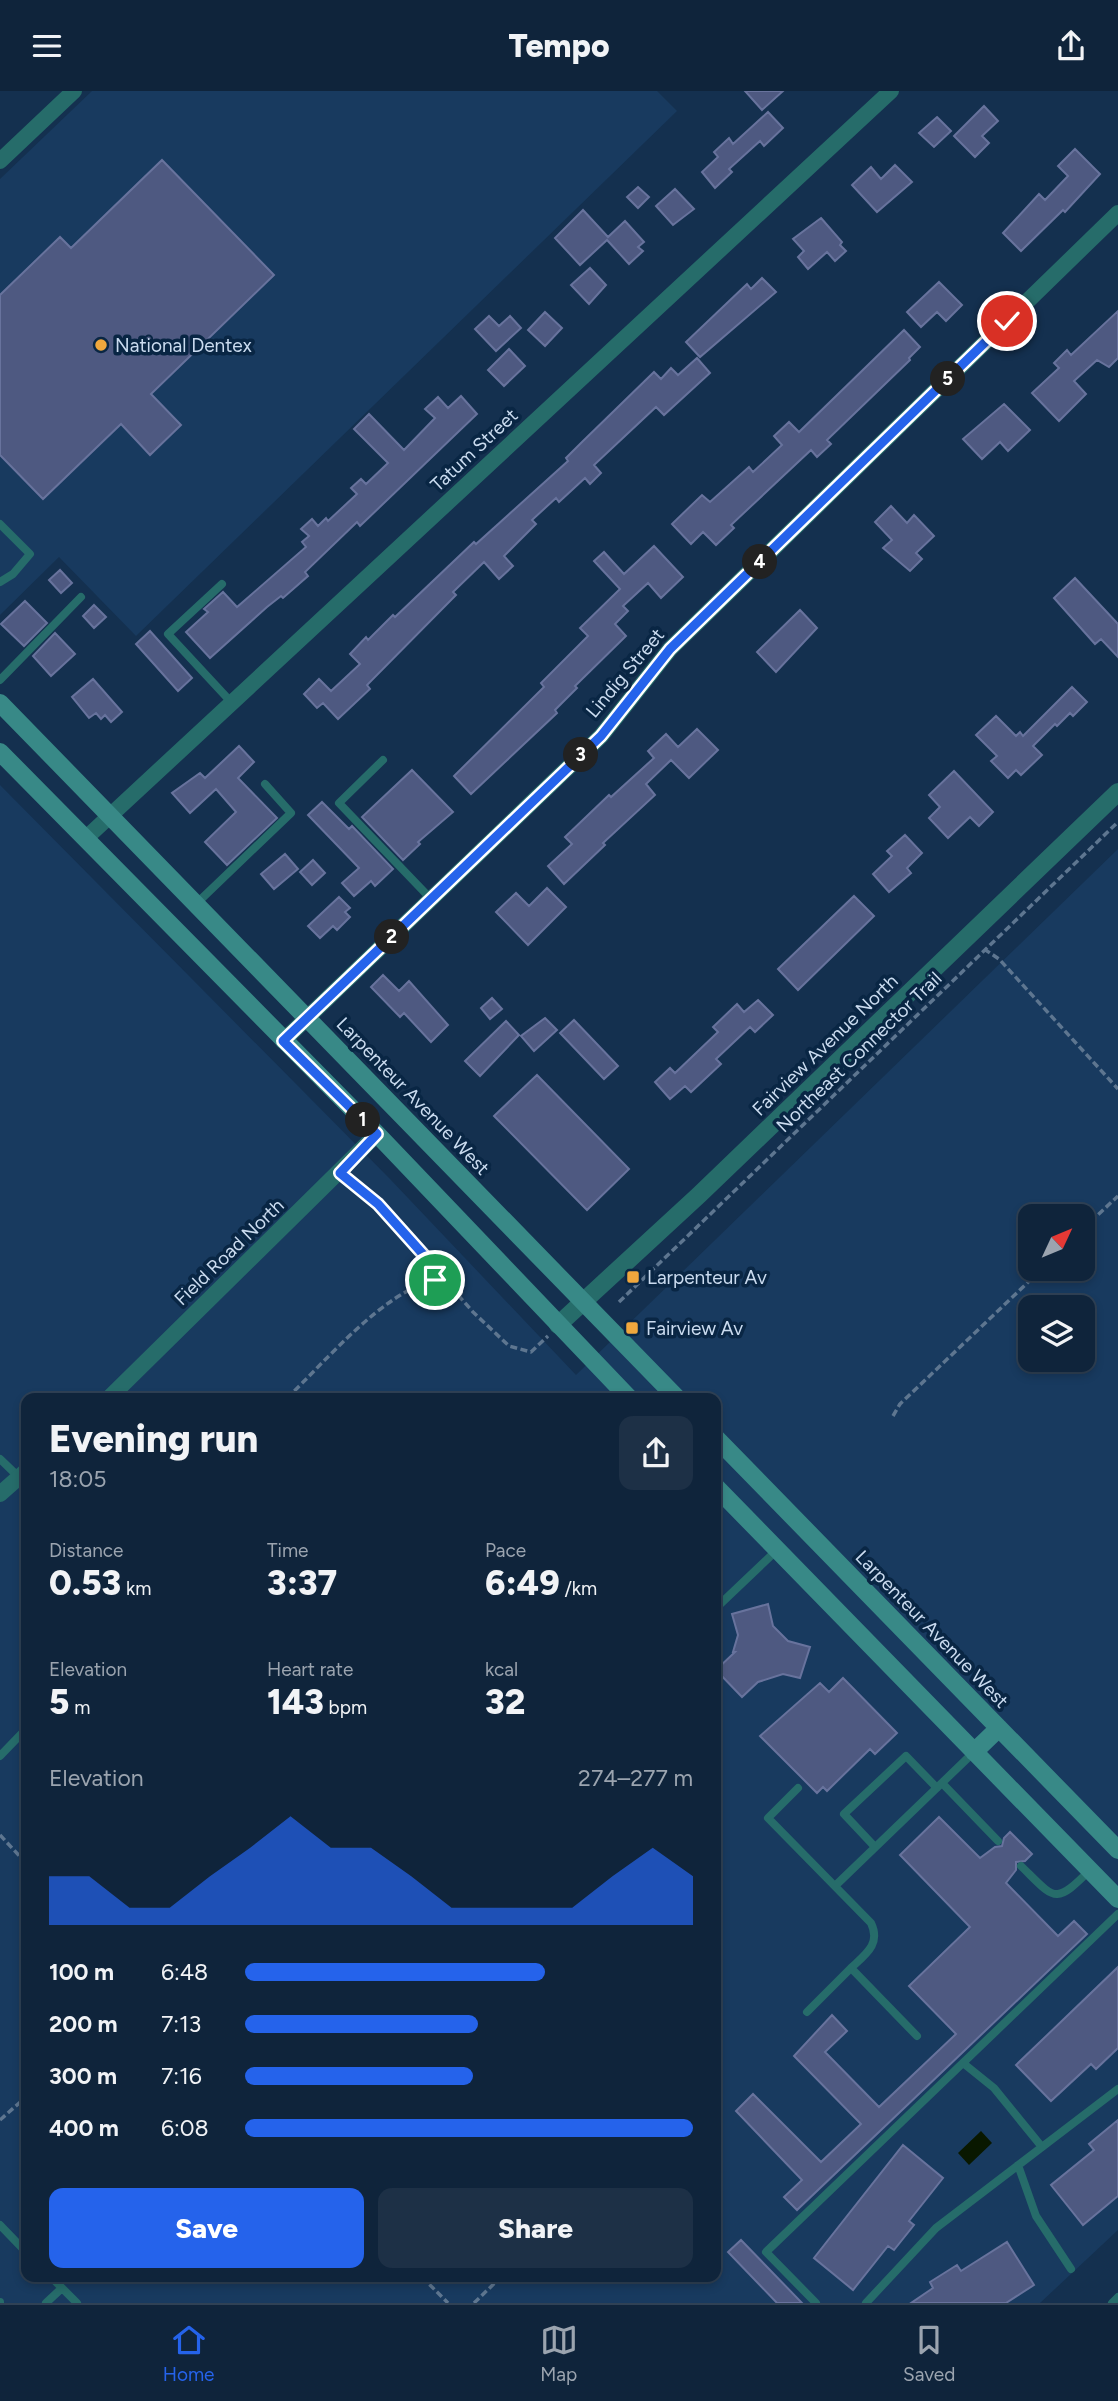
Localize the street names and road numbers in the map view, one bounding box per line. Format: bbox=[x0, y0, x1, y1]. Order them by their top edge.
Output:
street label: Tatum Street bbox=[426, 404, 522, 496]
street label: Lindig Street bbox=[581, 624, 669, 722]
street label: Northeast Connector Trail bbox=[772, 967, 946, 1137]
street label: Fairview Avenue North bbox=[747, 969, 903, 1121]
street label: Larpenteur Avenue West bbox=[332, 1012, 494, 1180]
street label: Field Road North bbox=[169, 1194, 289, 1310]
street label: Larpenteur Avenue West bbox=[851, 1545, 1013, 1713]

